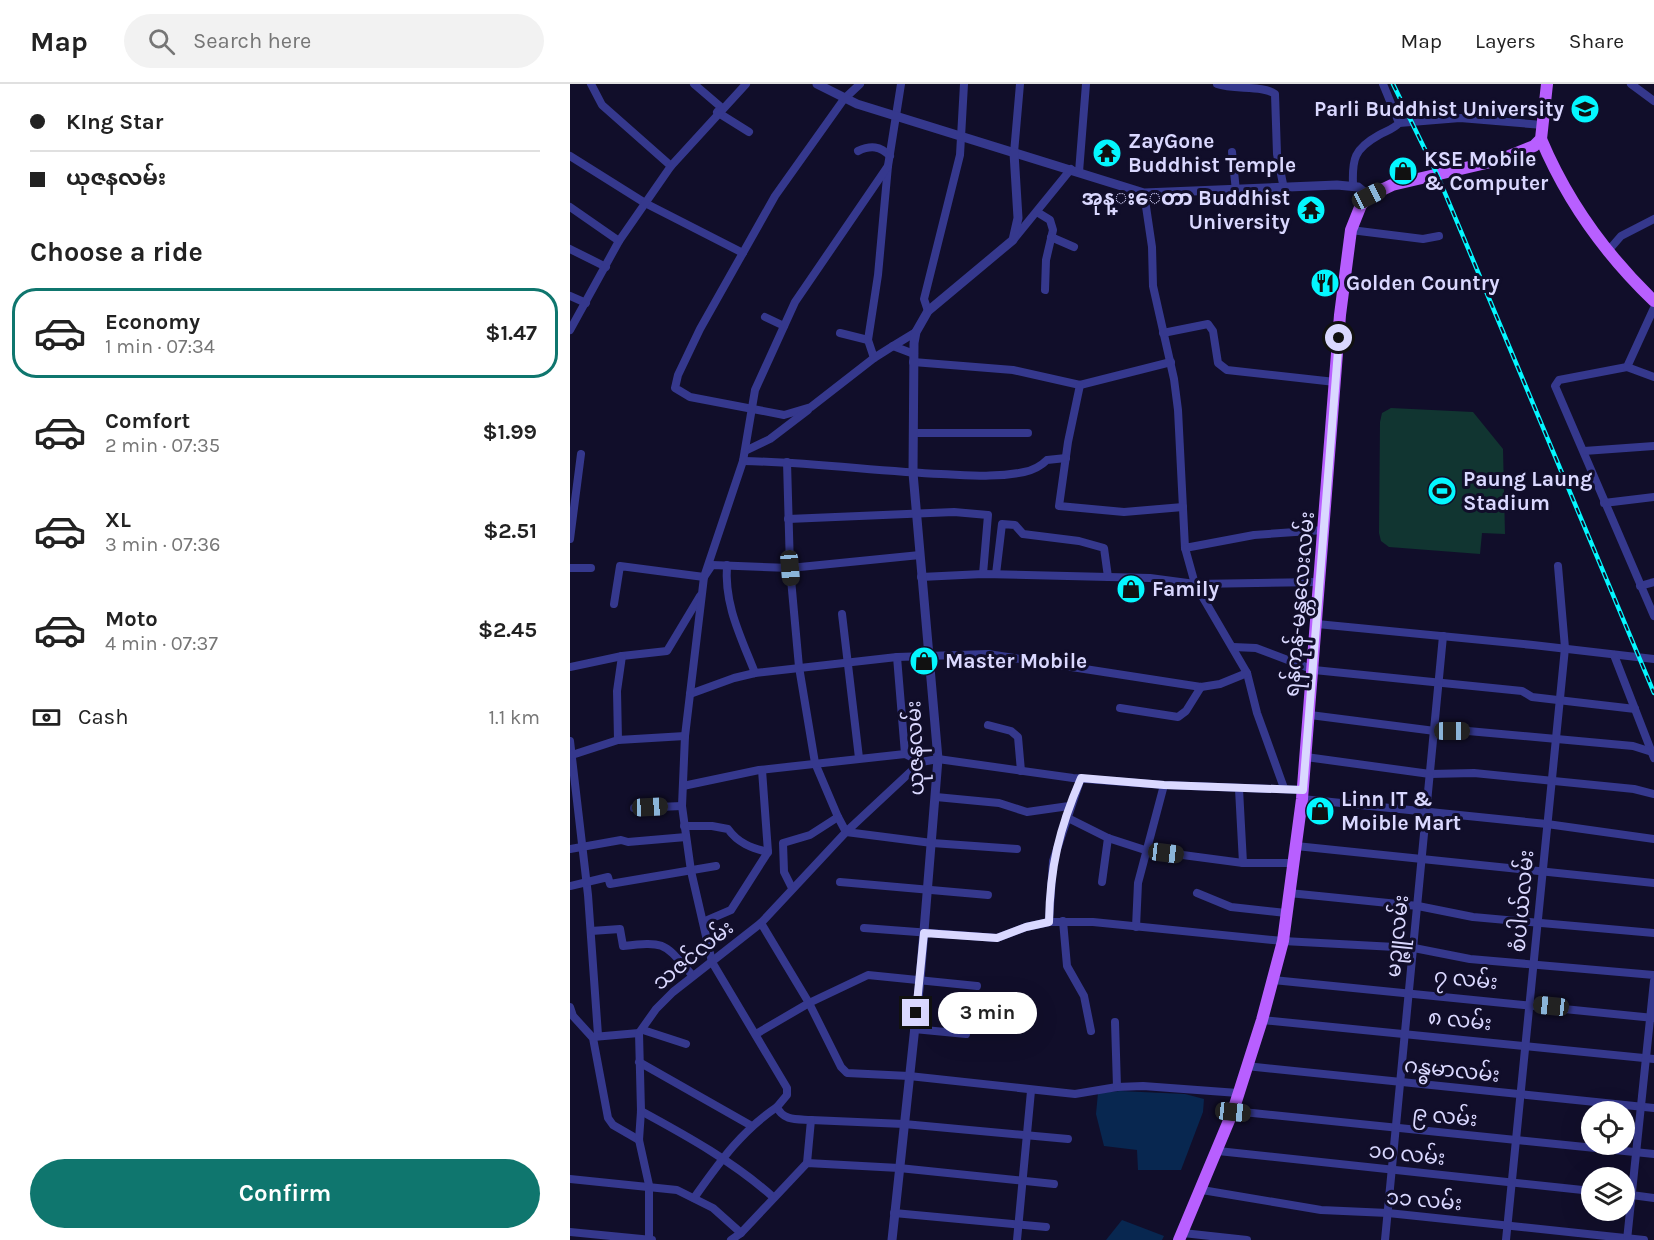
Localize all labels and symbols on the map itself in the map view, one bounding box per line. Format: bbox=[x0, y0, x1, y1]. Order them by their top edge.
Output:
school or university icon: Parli Buddhist University bbox=[1569, 93, 1601, 125]
place label: Parli Buddhist University bbox=[1314, 97, 1564, 121]
place label: ZayGone Buddhist Temple bbox=[1128, 129, 1296, 177]
temple icon: ZayGone Buddhist Temple bbox=[1091, 137, 1123, 169]
place label: KSE Mobile & Computer bbox=[1424, 147, 1549, 195]
shop icon: KSE Mobile & Computer bbox=[1387, 155, 1419, 187]
car bbox=[1349, 180, 1389, 212]
place label: အုန္းေတာ Buddhist University bbox=[1082, 186, 1290, 234]
temple icon: အုန္းေတာ Buddhist University bbox=[1295, 194, 1327, 226]
restaurant icon: Golden Country bbox=[1309, 267, 1341, 299]
place label: Golden Country bbox=[1346, 271, 1500, 295]
route start bbox=[1325, 324, 1352, 351]
place label: Paung Laung Stadium bbox=[1463, 467, 1592, 515]
sports icon: Paung Laung Stadium bbox=[1426, 475, 1458, 507]
street label: ရန်ကုန်-မန္တလေးလမ်း bbox=[1275, 510, 1324, 698]
car bbox=[779, 549, 801, 587]
shop icon: Family bbox=[1115, 573, 1147, 605]
place label: Family bbox=[1152, 577, 1219, 601]
shop icon: Master Mobile bbox=[908, 645, 940, 677]
place label: Master Mobile bbox=[945, 649, 1087, 673]
street label: ယုဇနလမ်း bbox=[897, 700, 934, 796]
car bbox=[1434, 722, 1470, 740]
place label: Linn IT & Moible Mart bbox=[1341, 787, 1461, 835]
shop icon: Linn IT & Moible Mart bbox=[1304, 795, 1336, 827]
car bbox=[632, 797, 668, 817]
car bbox=[1147, 842, 1185, 864]
street label: စံပါယ်လမ်း bbox=[1502, 848, 1538, 953]
street label: မဉ္ဇူလမ်း bbox=[1377, 893, 1418, 979]
street label: သဇင်လမ်း bbox=[645, 912, 738, 995]
street label: ၇ လမ်း bbox=[1433, 960, 1499, 999]
callout: 3 min bbox=[937, 992, 1036, 1034]
car bbox=[1532, 995, 1570, 1017]
route end bbox=[902, 999, 929, 1026]
street label: ၈ လမ်း bbox=[1427, 1001, 1493, 1035]
street label: ဂန္ဓမာလမ်း bbox=[1402, 1049, 1501, 1092]
street label: ၉ လမ်း bbox=[1411, 1097, 1479, 1136]
car bbox=[1214, 1101, 1252, 1123]
street label: ၁၀ လမ်း bbox=[1368, 1134, 1447, 1170]
street label: ၁၁ လမ်း bbox=[1385, 1181, 1463, 1215]

